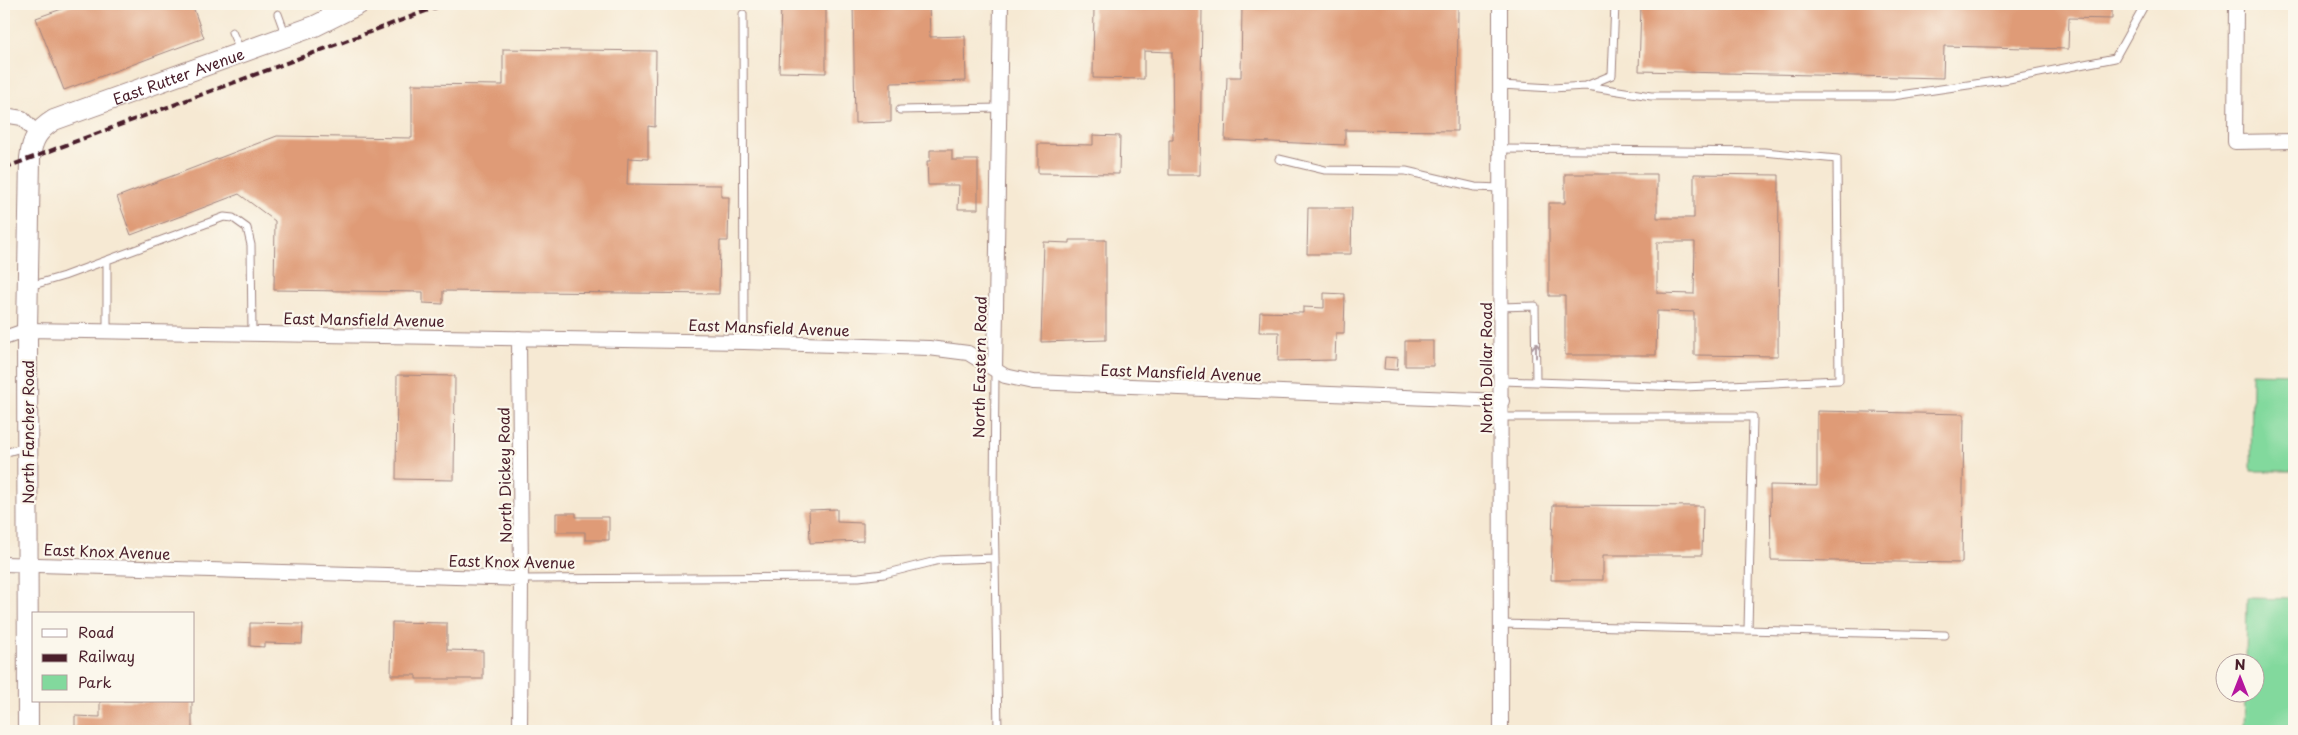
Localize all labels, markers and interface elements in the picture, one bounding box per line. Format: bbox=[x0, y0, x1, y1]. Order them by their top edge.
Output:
street label: East Rutter Avenue bbox=[109, 41, 247, 110]
street label: North Eastern Road bbox=[966, 296, 992, 438]
street label: North Dollar Road bbox=[1474, 302, 1497, 434]
street label: East Mansfield Avenue bbox=[283, 306, 445, 332]
street label: East Mansfield Avenue bbox=[688, 313, 850, 341]
one-way arrow bbox=[1531, 343, 1540, 359]
street label: East Mansfield Avenue bbox=[1100, 358, 1262, 386]
street label: North Fancher Road bbox=[16, 360, 39, 504]
street label: North Dickey Road bbox=[491, 407, 517, 543]
street label: East Knox Avenue bbox=[43, 537, 171, 565]
street label: East Knox Avenue bbox=[448, 548, 576, 574]
legend bbox=[32, 612, 195, 702]
text: Road bbox=[78, 620, 114, 643]
text: Railway bbox=[78, 644, 135, 667]
north arrow bbox=[2216, 652, 2266, 702]
text: N bbox=[2234, 654, 2246, 675]
text: Park bbox=[78, 670, 112, 693]

